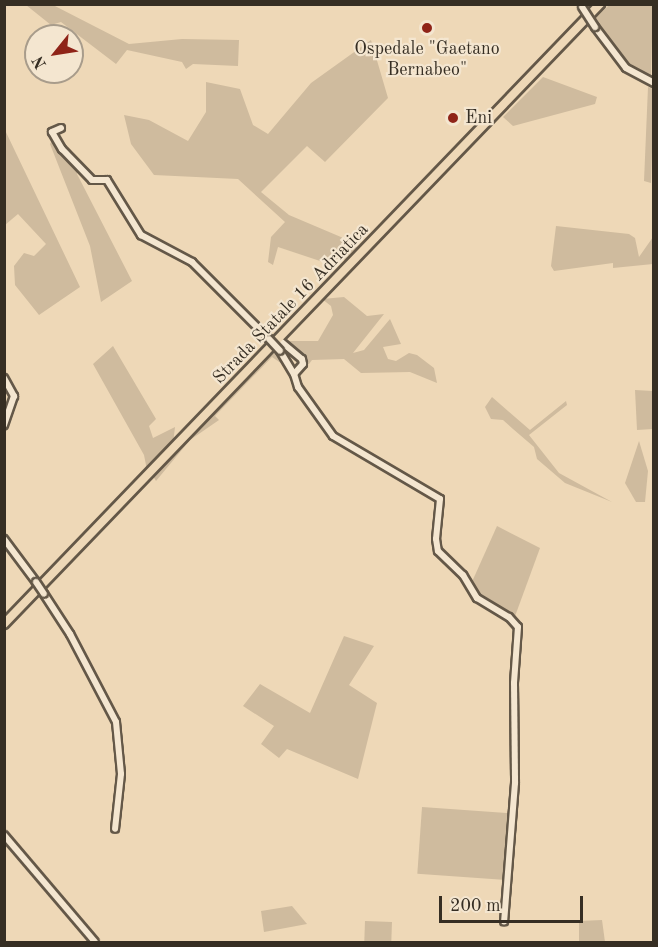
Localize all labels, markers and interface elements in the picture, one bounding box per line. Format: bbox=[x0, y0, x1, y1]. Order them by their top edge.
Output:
marker: Ospedale "Gaetano Bernabeo" bbox=[418, 19, 436, 37]
north arrow bbox=[24, 24, 84, 84]
place label: Ospedale "Gaetano Bernabeo" bbox=[354, 39, 500, 82]
text: N bbox=[30, 53, 50, 71]
place label: Eni bbox=[465, 107, 492, 129]
marker: Eni bbox=[446, 111, 460, 125]
street label: Strada Statale 16 Adriatica bbox=[209, 219, 373, 389]
scale bar bbox=[442, 884, 586, 922]
text: 200 m bbox=[450, 897, 501, 915]

